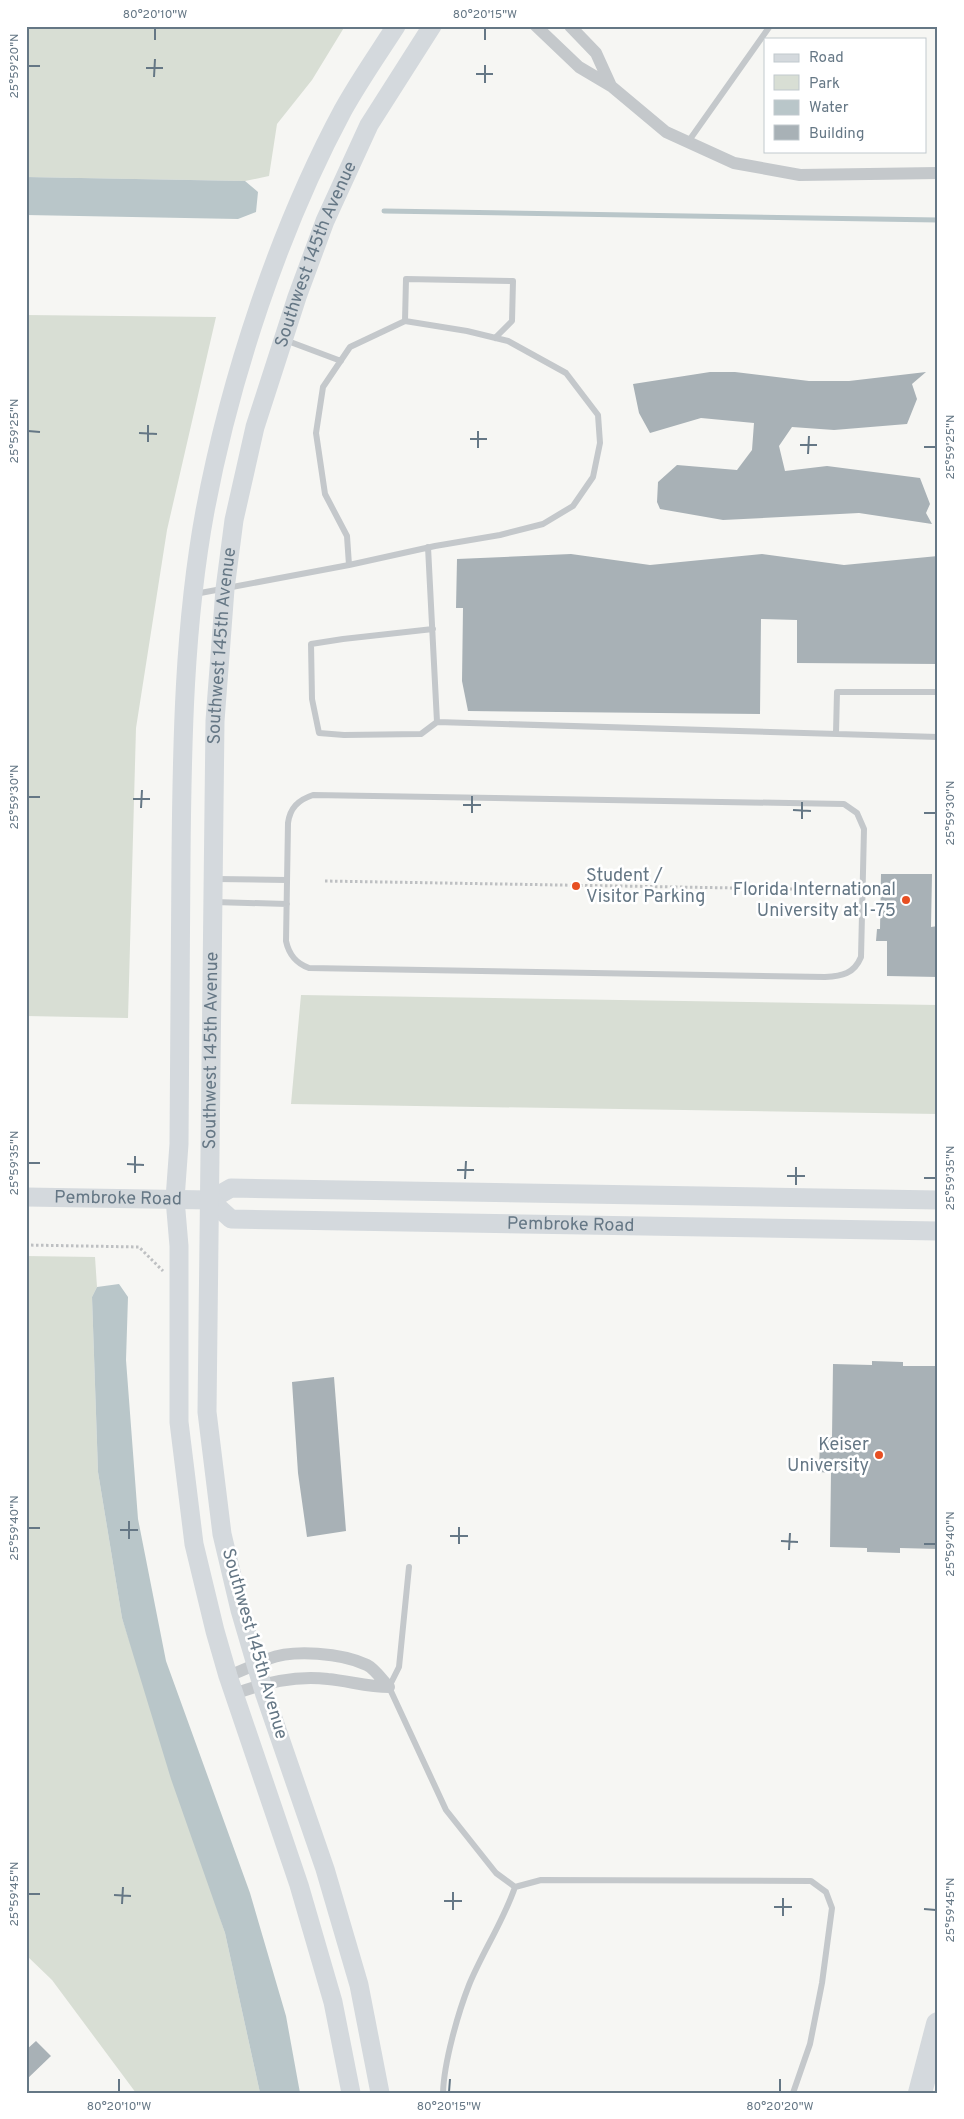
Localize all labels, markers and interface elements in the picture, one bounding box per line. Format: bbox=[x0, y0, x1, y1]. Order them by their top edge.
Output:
text: 80°20'10"W bbox=[123, 7, 187, 23]
text: 80°20'15"W bbox=[453, 7, 517, 23]
text: 25°59'20"N bbox=[7, 33, 23, 99]
legend bbox=[764, 38, 926, 152]
text: Road bbox=[809, 49, 844, 68]
text: Park bbox=[809, 75, 840, 94]
text: Water bbox=[809, 99, 849, 118]
text: Building bbox=[809, 125, 864, 144]
street label: Southwest 145th Avenue bbox=[270, 158, 362, 350]
text: 25°59'25"N bbox=[7, 399, 23, 463]
text: 25°59'25"N bbox=[943, 415, 959, 479]
street label: Southwest 145th Avenue bbox=[203, 546, 242, 745]
text: 25°59'30"N bbox=[7, 765, 23, 829]
text: 25°59'30"N bbox=[943, 781, 959, 845]
place label: Student / Visitor Parking bbox=[586, 865, 705, 909]
place label: Florida International University at I-75 bbox=[733, 879, 896, 923]
marker: Student / Visitor Parking bbox=[570, 880, 582, 892]
marker: Florida International University at I-75 bbox=[900, 894, 912, 906]
street label: Southwest 145th Avenue bbox=[199, 952, 224, 1150]
text: 25°59'35"N bbox=[7, 1131, 23, 1195]
text: 25°59'35"N bbox=[943, 1146, 959, 1210]
street label: Pembroke Road bbox=[54, 1186, 182, 1211]
street label: Pembroke Road bbox=[507, 1212, 635, 1237]
place label: Keiser University bbox=[787, 1434, 869, 1478]
marker: Keiser University bbox=[873, 1449, 885, 1461]
text: 25°59'40"N bbox=[7, 1495, 23, 1561]
text: 25°59'40"N bbox=[943, 1511, 959, 1577]
street label: Southwest 145th Avenue bbox=[216, 1546, 292, 1742]
text: 25°59'45"N bbox=[7, 1861, 23, 1927]
text: 25°59'45"N bbox=[943, 1877, 959, 1943]
text: 80°20'10"W bbox=[87, 2099, 151, 2115]
text: 80°20'15"W bbox=[417, 2099, 481, 2115]
text: 80°20'20"W bbox=[746, 2099, 814, 2115]

